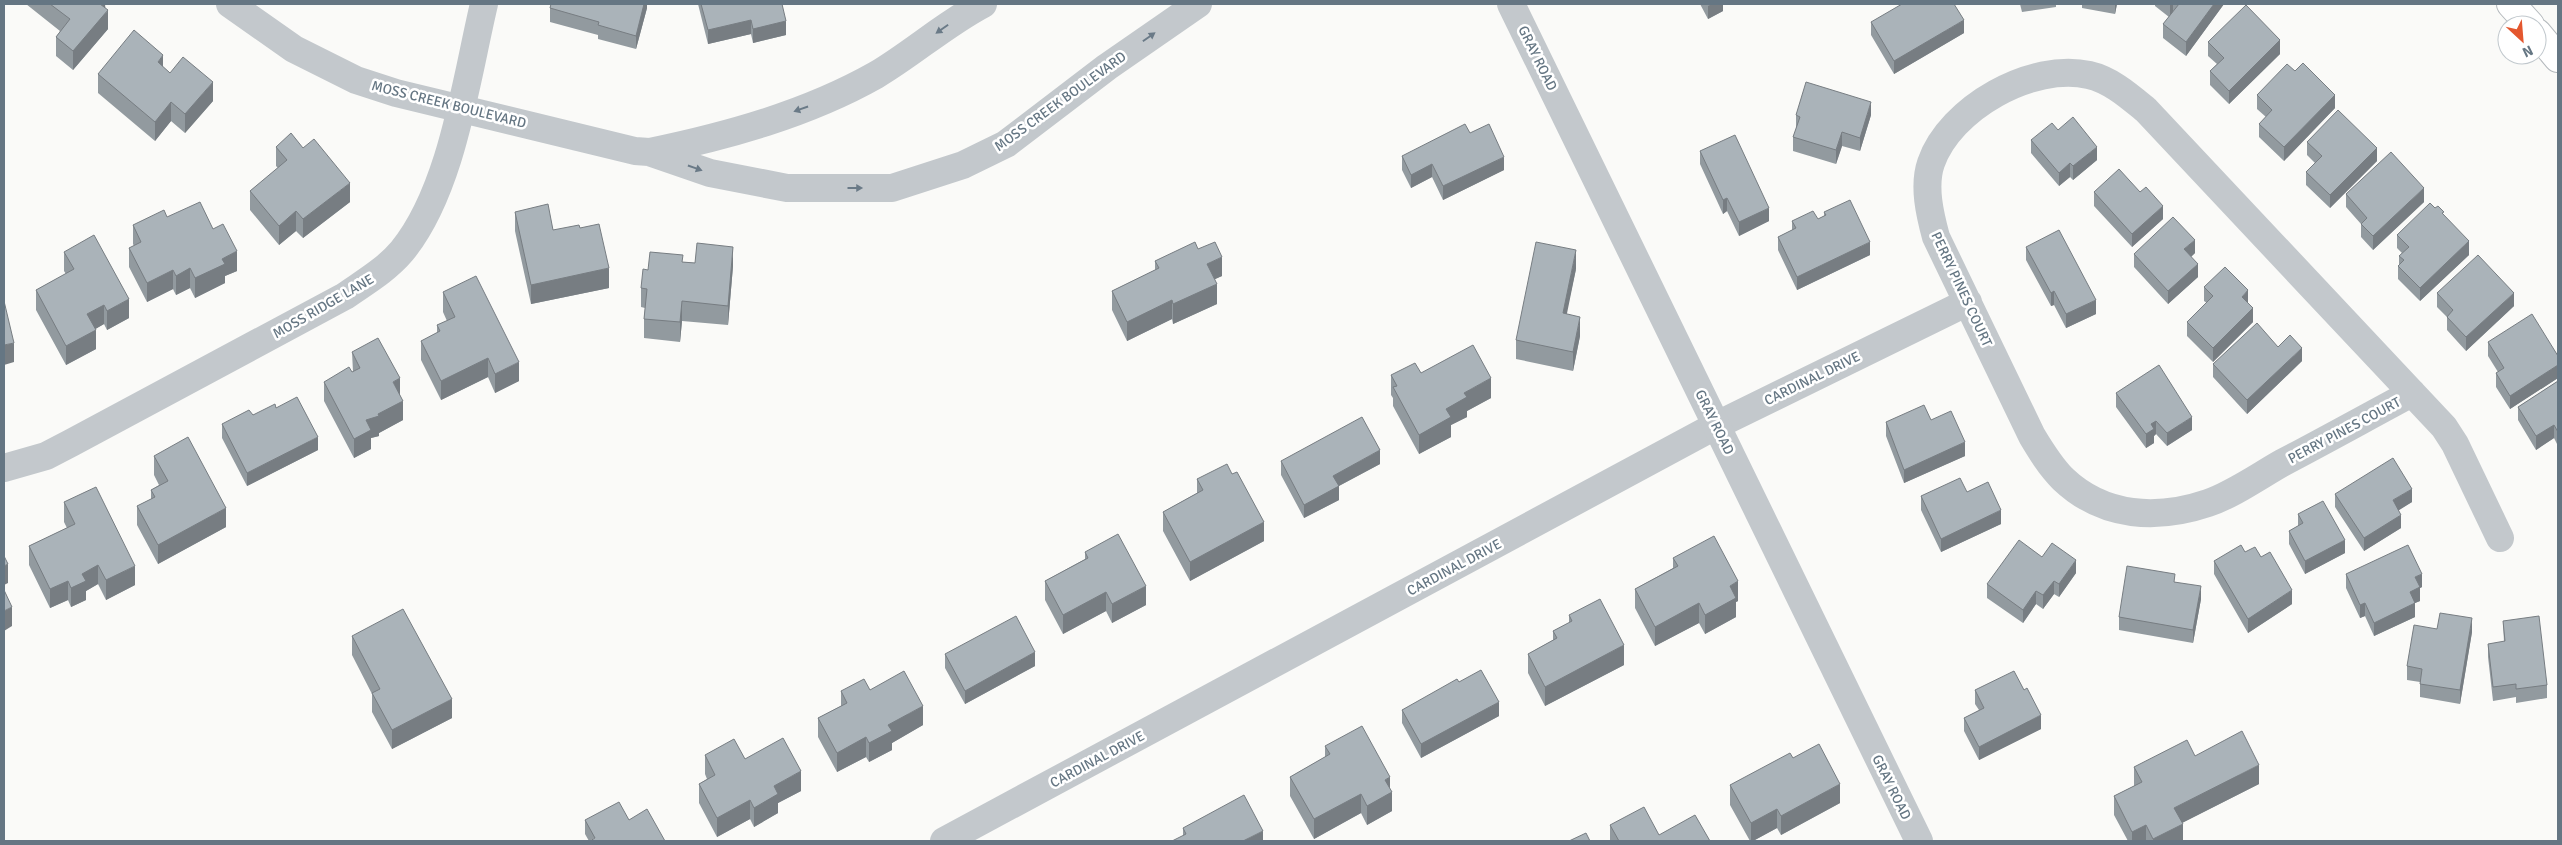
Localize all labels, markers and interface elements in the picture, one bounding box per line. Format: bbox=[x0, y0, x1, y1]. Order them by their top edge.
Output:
north arrow bbox=[2497, 15, 2547, 65]
street label: GRAY ROAD bbox=[1515, 23, 1561, 94]
one-way arrow bbox=[935, 24, 949, 34]
one-way arrow bbox=[1142, 32, 1155, 42]
text: N bbox=[2519, 41, 2536, 61]
street label: MOSS CREEK BOULEVARD bbox=[991, 48, 1129, 155]
street label: MOSS CREEK BOULEVARD bbox=[370, 77, 528, 132]
one-way arrow bbox=[793, 105, 808, 113]
one-way arrow bbox=[687, 165, 702, 172]
one-way arrow bbox=[847, 184, 863, 192]
street label: PERRY PINES COURT bbox=[1927, 229, 1996, 349]
street label: MOSS RIDGE LANE bbox=[270, 271, 377, 342]
street label: CARDINAL DRIVE bbox=[1762, 348, 1863, 409]
street label: GRAY ROAD bbox=[1692, 387, 1738, 458]
street label: PERRY PINES COURT bbox=[2285, 394, 2403, 467]
street label: CARDINAL DRIVE bbox=[1404, 535, 1504, 599]
street label: CARDINAL DRIVE bbox=[1047, 727, 1147, 791]
street label: GRAY ROAD bbox=[1869, 752, 1915, 823]

